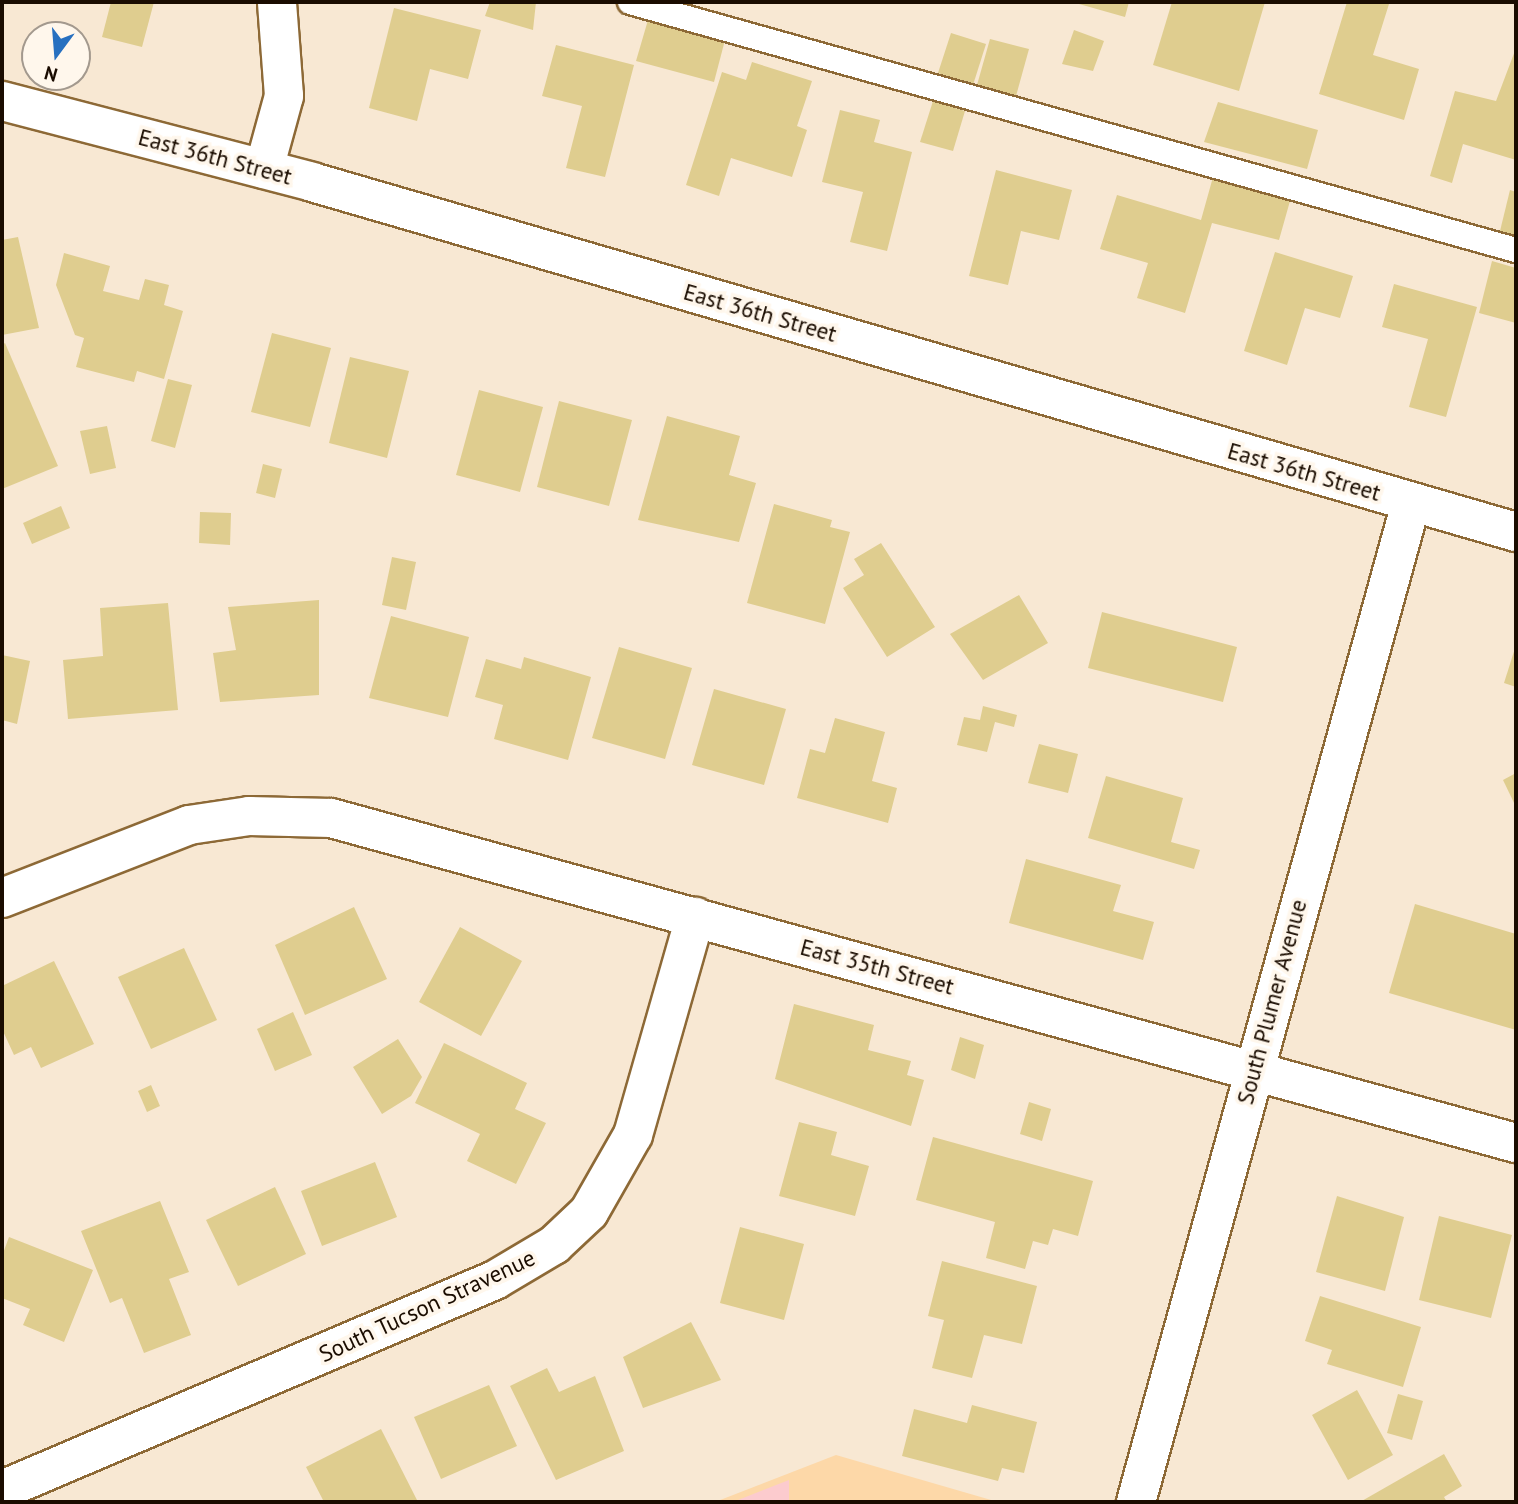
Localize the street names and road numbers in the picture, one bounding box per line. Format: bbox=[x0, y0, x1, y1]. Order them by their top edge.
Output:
street label: East 36th Street bbox=[135, 123, 295, 191]
street label: East 36th Street bbox=[680, 278, 840, 348]
street label: East 36th Street bbox=[1224, 437, 1384, 507]
street label: South Plumer Avenue bbox=[1231, 896, 1313, 1108]
street label: East 35th Street bbox=[797, 933, 957, 1001]
street label: South Tucson Stravenue bbox=[314, 1244, 540, 1368]

